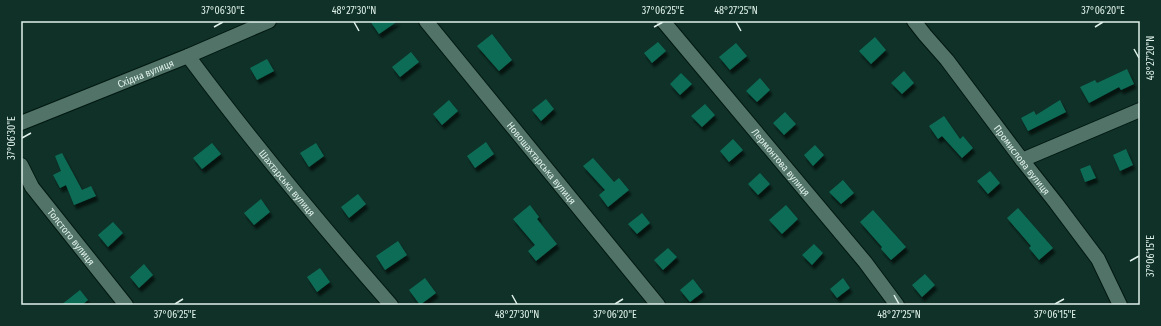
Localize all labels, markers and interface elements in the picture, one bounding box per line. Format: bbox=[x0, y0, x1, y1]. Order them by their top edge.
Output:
text: 37°06'30"E bbox=[201, 5, 245, 17]
text: 48°27'30"N bbox=[332, 5, 376, 17]
text: 37°06'25"E bbox=[642, 5, 685, 17]
text: 48°27'25"N bbox=[714, 5, 758, 17]
text: 37°06'20"E bbox=[1081, 5, 1125, 17]
text: 48°27'20"N bbox=[1145, 36, 1157, 80]
street label: Східна вулиця bbox=[116, 57, 176, 91]
text: 37°06'30"E bbox=[6, 116, 18, 160]
street label: Новошахтарська вулиця bbox=[504, 120, 578, 207]
street label: Промислова вулиця bbox=[991, 123, 1052, 198]
street label: Лермонтова вулиця bbox=[749, 127, 812, 199]
street label: Шахтарська вулиця bbox=[256, 148, 317, 219]
street label: Толстого вулиця bbox=[45, 206, 97, 268]
text: 37°06'15"E bbox=[1145, 235, 1157, 277]
text: 37°06'25"E bbox=[154, 309, 197, 321]
text: 48°27'30"N bbox=[495, 309, 539, 321]
text: 37°06'20"E bbox=[593, 309, 637, 321]
text: 48°27'25"N bbox=[877, 309, 921, 321]
text: 37°06'15"E bbox=[1034, 309, 1076, 321]

